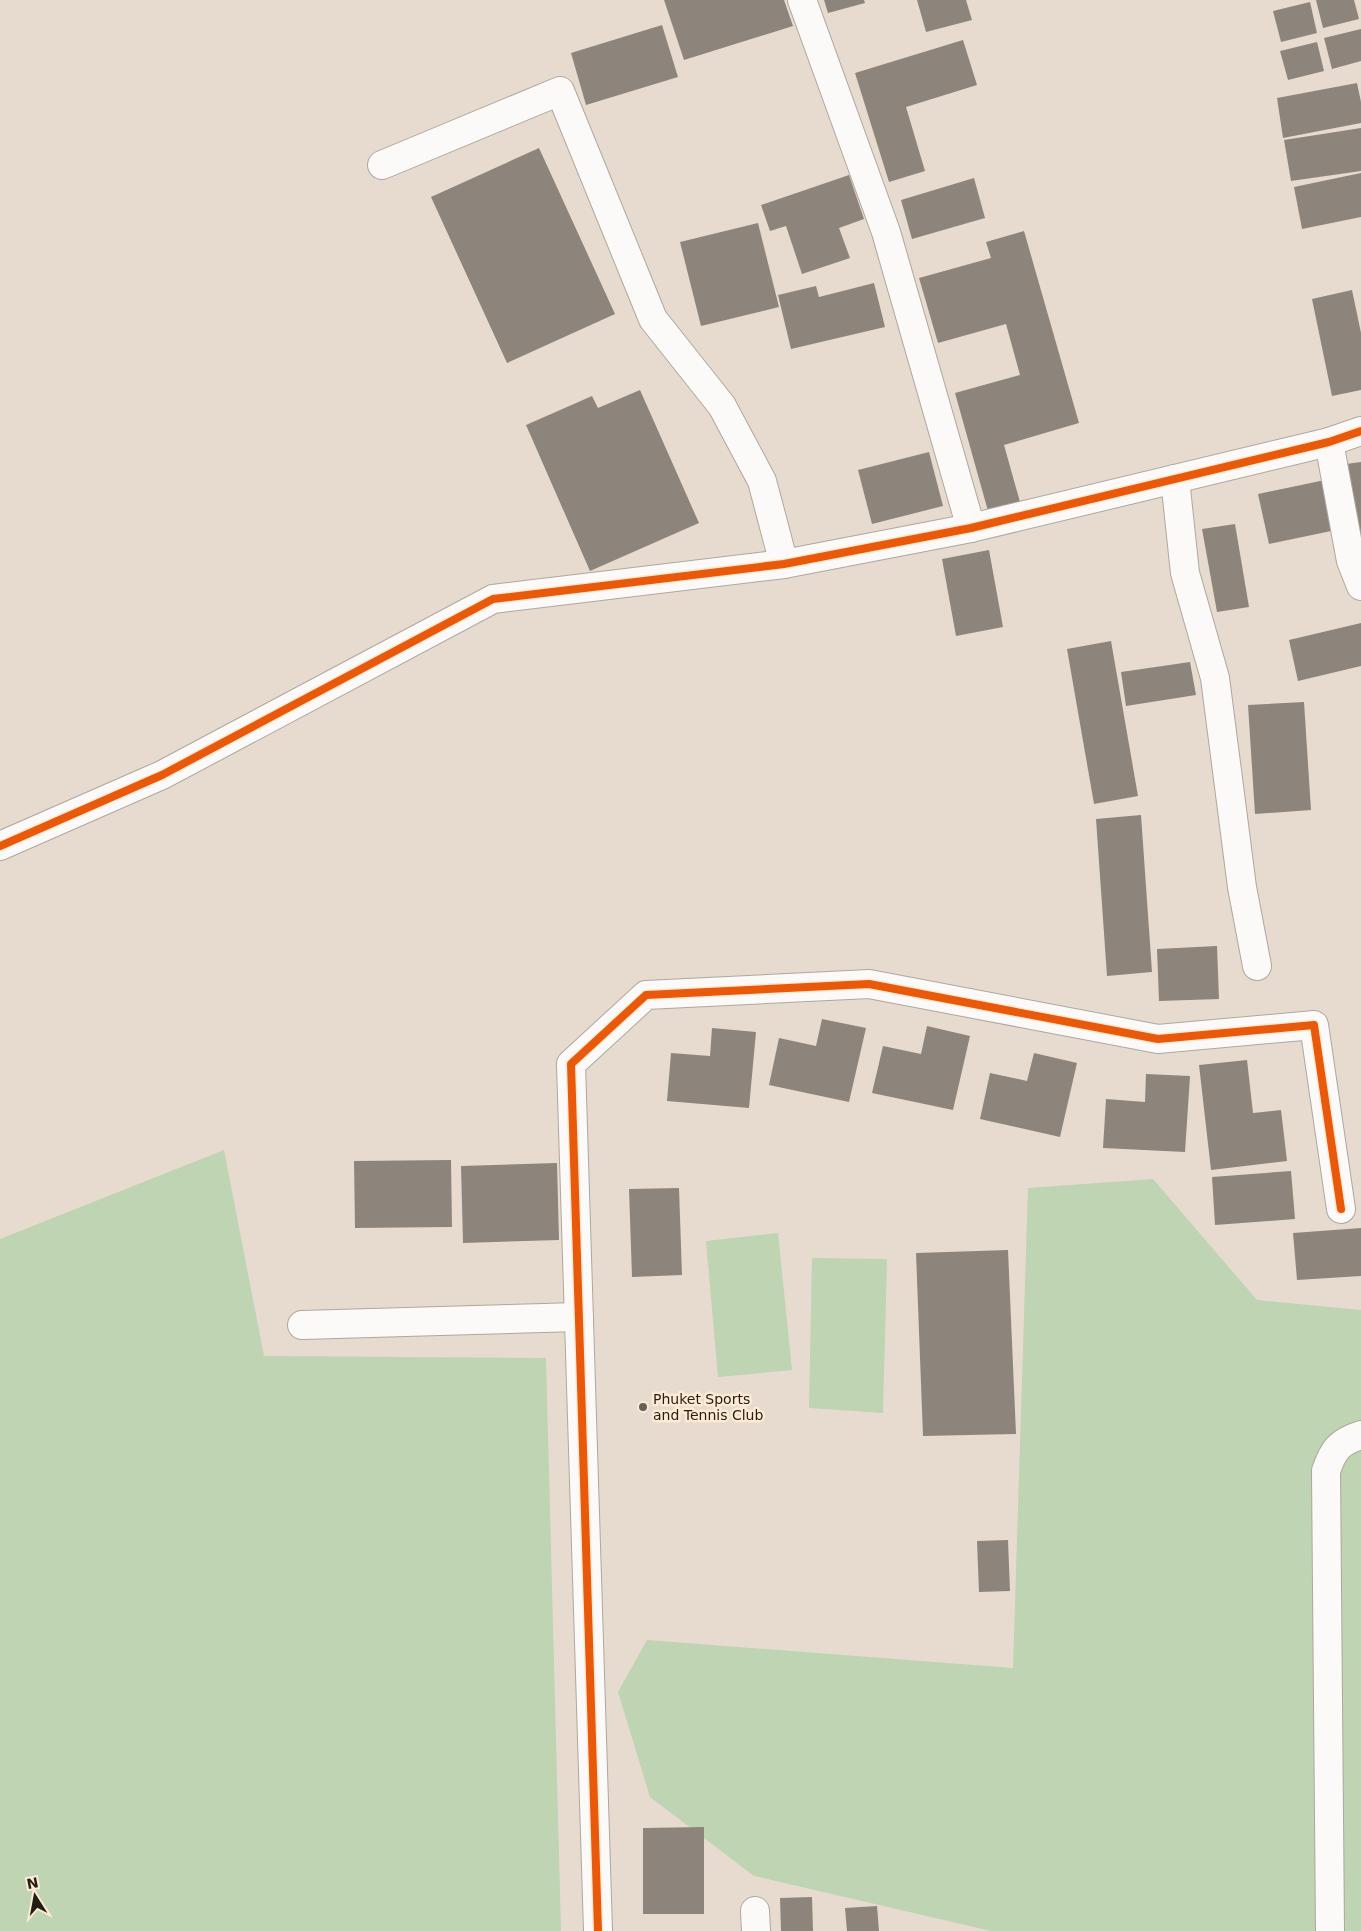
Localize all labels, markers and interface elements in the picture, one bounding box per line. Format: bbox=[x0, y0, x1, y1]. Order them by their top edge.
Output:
place label: Phuket Sports and Tennis Club bbox=[653, 1391, 763, 1423]
marker: Phuket Sports and Tennis Club bbox=[637, 1401, 649, 1413]
north arrow bbox=[10, 1871, 60, 1921]
text: N bbox=[25, 1874, 40, 1892]

